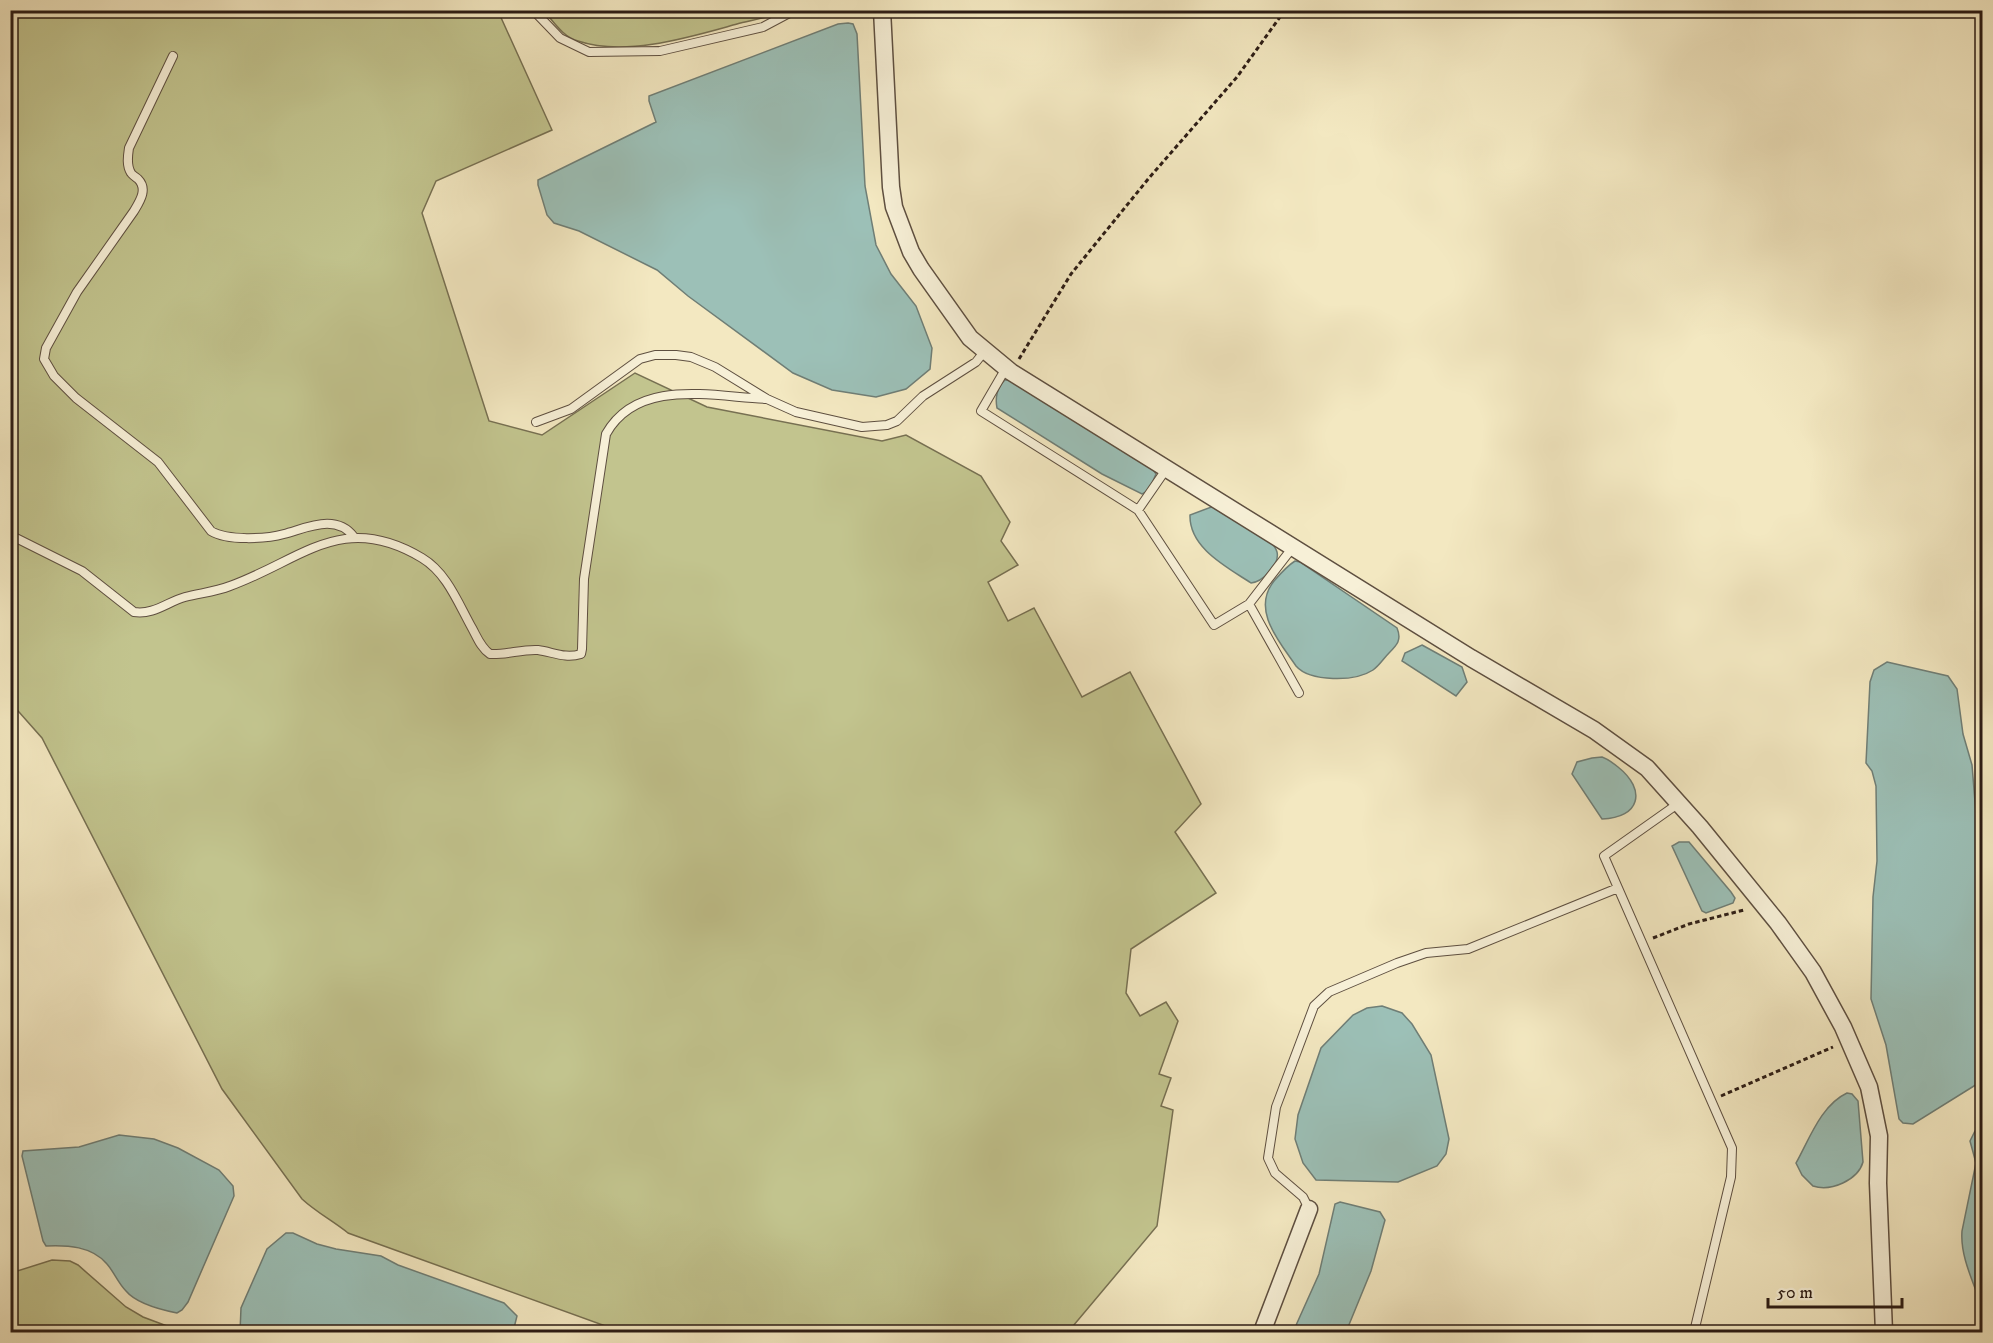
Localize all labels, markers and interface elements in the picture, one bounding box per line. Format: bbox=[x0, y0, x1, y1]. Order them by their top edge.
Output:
scale bar bbox=[1768, 1271, 1902, 1309]
text: 50 m bbox=[1777, 1282, 1813, 1304]

